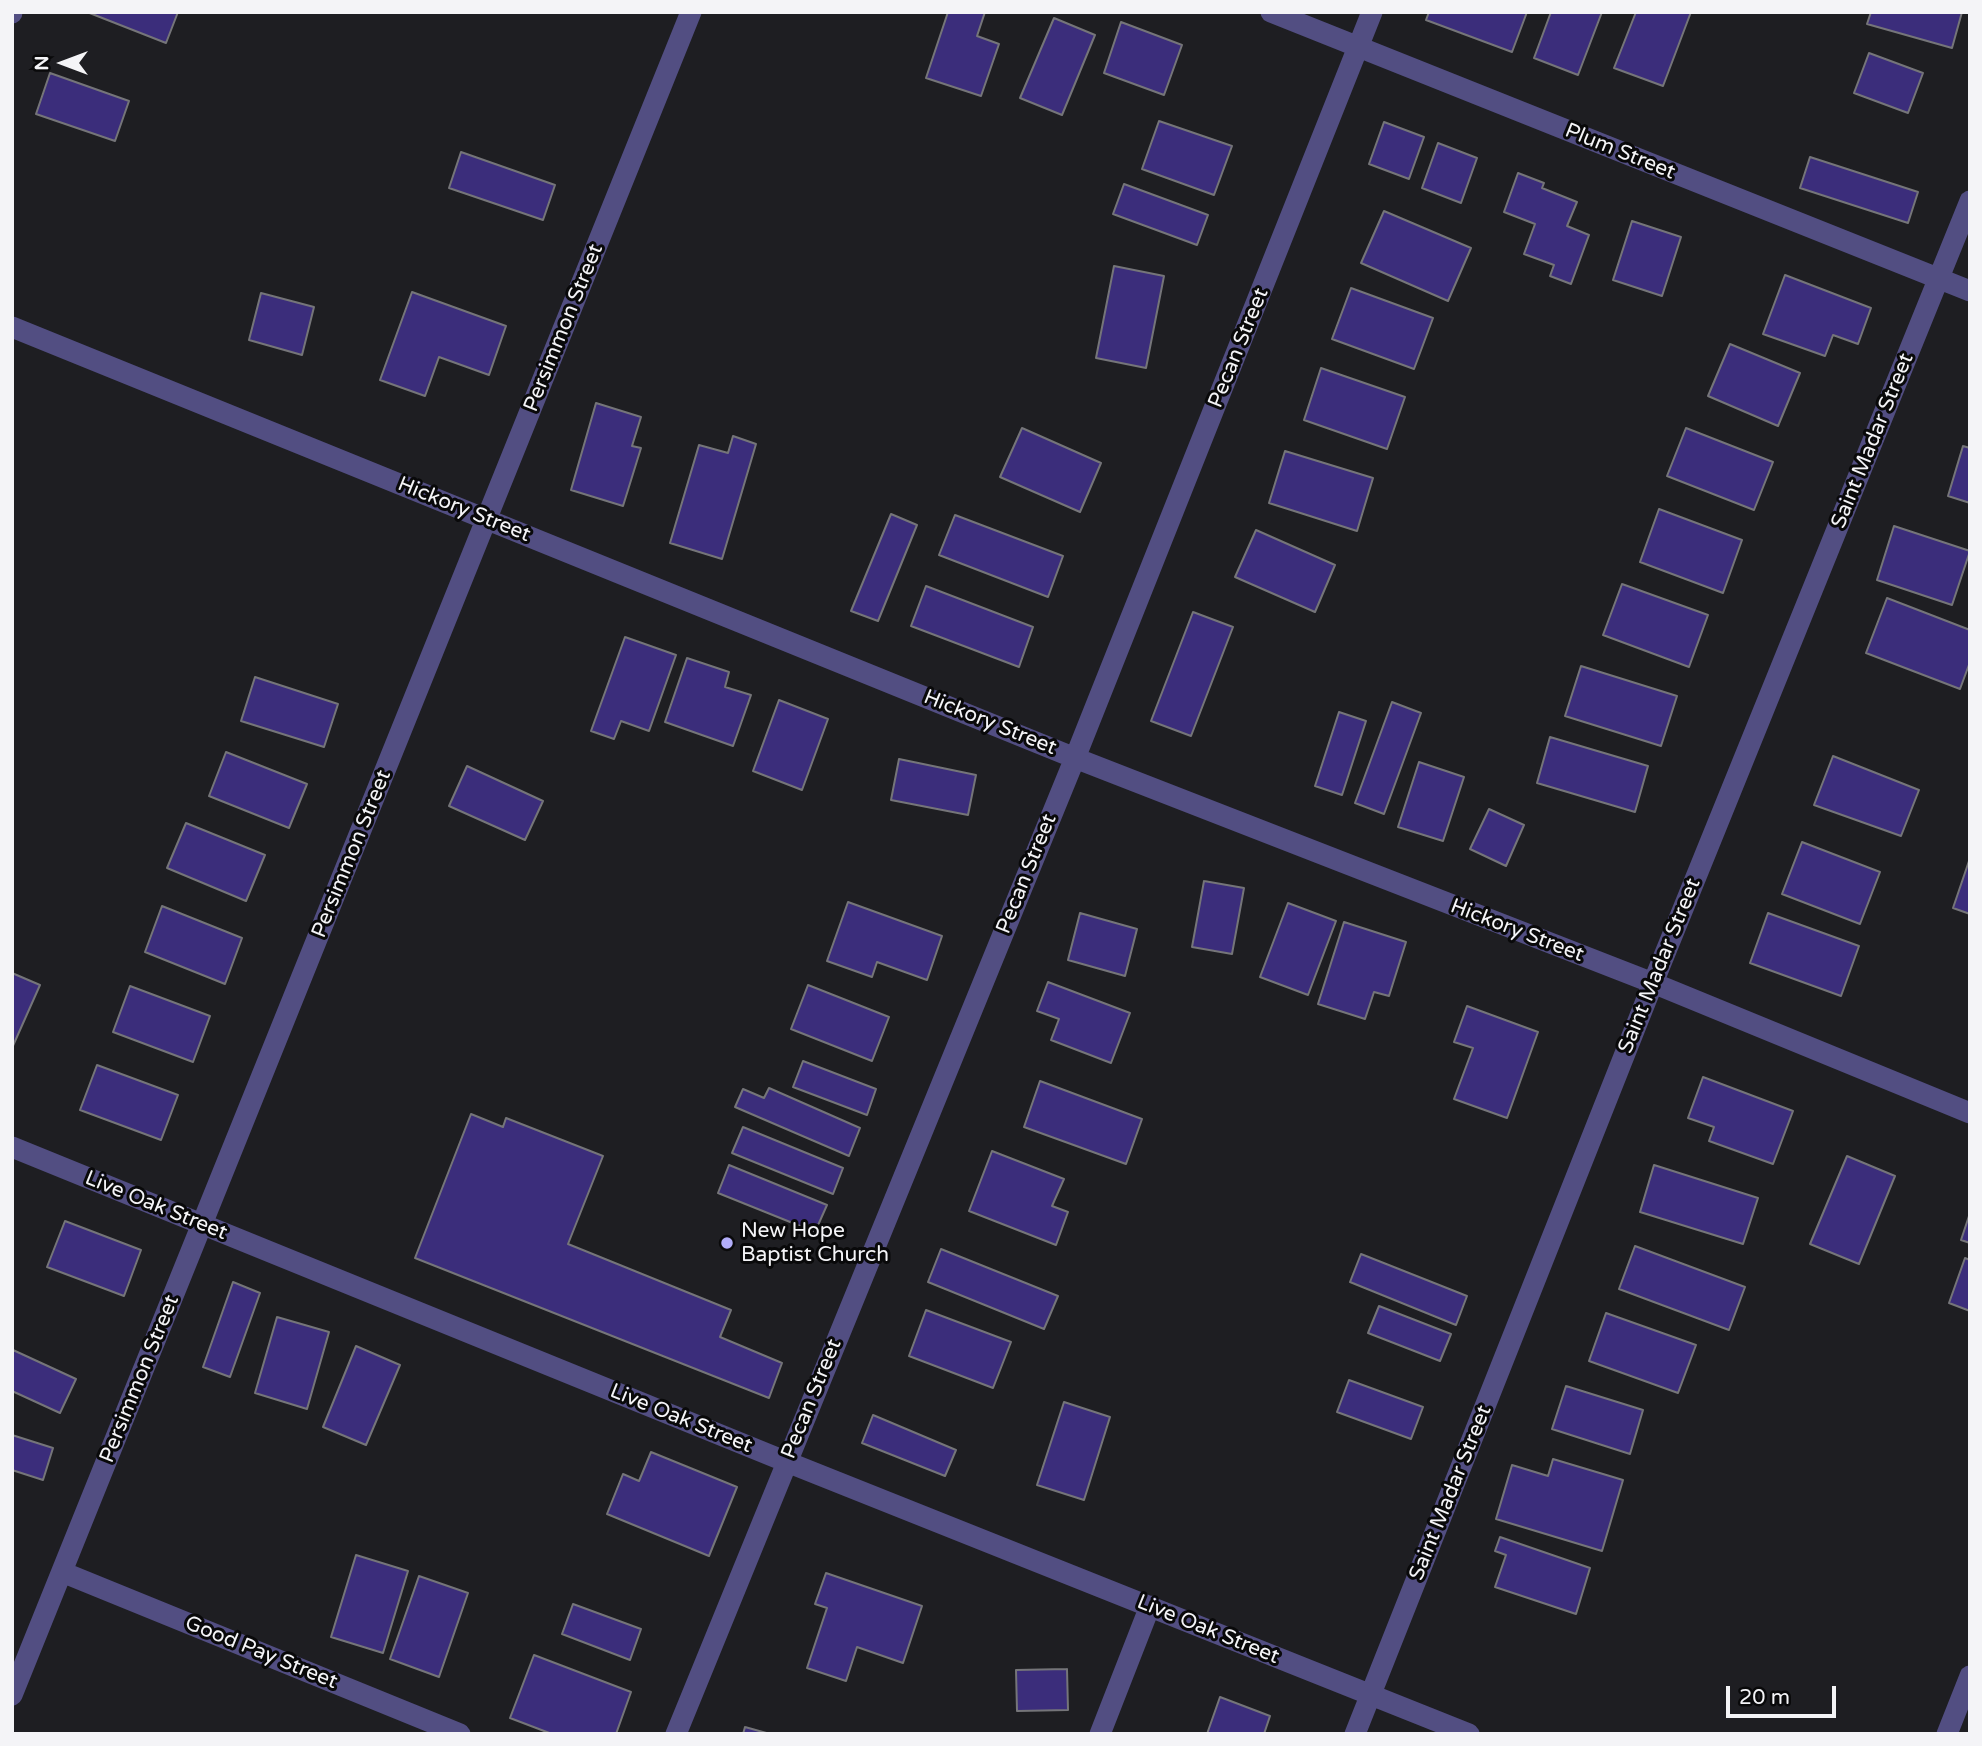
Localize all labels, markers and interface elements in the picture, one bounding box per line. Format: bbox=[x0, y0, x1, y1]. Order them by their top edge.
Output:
north arrow bbox=[28, 28, 98, 98]
text: N bbox=[31, 55, 53, 71]
street label: Plum Street bbox=[1561, 118, 1679, 186]
street label: Persimmon Street bbox=[519, 240, 609, 416]
street label: Pecan Street bbox=[1204, 284, 1274, 412]
street label: Saint Madar Street bbox=[1826, 350, 1920, 532]
street label: Hickory Street bbox=[394, 472, 534, 548]
street label: Hickory Street bbox=[920, 685, 1060, 761]
street label: Persimmon Street bbox=[307, 766, 397, 942]
street label: Pecan Street bbox=[992, 810, 1062, 938]
street label: Saint Madar Street bbox=[1613, 875, 1707, 1057]
street label: Hickory Street bbox=[1447, 894, 1587, 968]
street label: Live Oak Street bbox=[81, 1166, 231, 1246]
place label: New Hope Baptist Church bbox=[741, 1218, 889, 1268]
marker: New Hope Baptist Church bbox=[719, 1235, 735, 1251]
street label: Persimmon Street bbox=[95, 1291, 185, 1467]
street label: Pecan Street bbox=[777, 1335, 847, 1463]
street label: Live Oak Street bbox=[606, 1379, 756, 1459]
street label: Saint Madar Street bbox=[1404, 1402, 1498, 1584]
street label: Live Oak Street bbox=[1133, 1590, 1283, 1670]
street label: Good Pay Street bbox=[181, 1611, 341, 1695]
scale bar bbox=[1730, 1672, 1840, 1716]
text: 20 m bbox=[1739, 1685, 1790, 1710]

